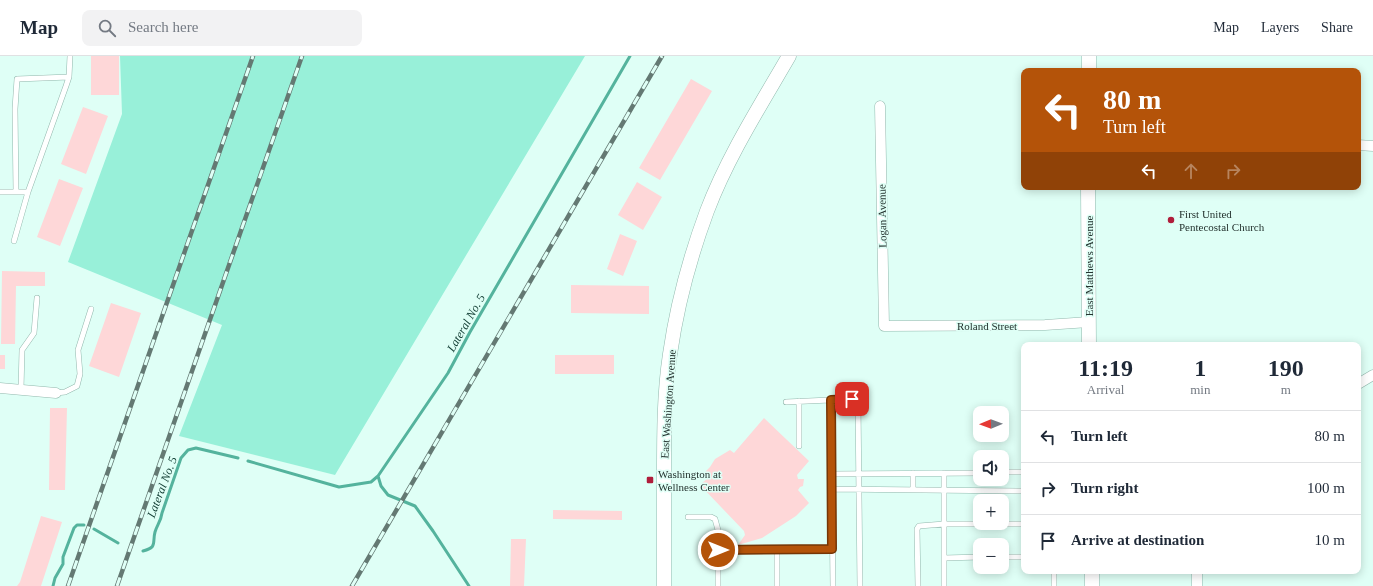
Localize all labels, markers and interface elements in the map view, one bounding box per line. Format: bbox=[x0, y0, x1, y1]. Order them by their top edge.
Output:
search box bbox=[82, 10, 362, 46]
text: Map bbox=[20, 17, 58, 38]
icon: search bbox=[96, 17, 118, 39]
text: Search here bbox=[128, 19, 198, 35]
text: Map bbox=[1213, 20, 1239, 35]
text: Layers bbox=[1261, 20, 1299, 35]
text: Share bbox=[1321, 20, 1353, 35]
icon: left bbox=[1037, 84, 1089, 136]
text: 80 m bbox=[1103, 84, 1161, 115]
text: Turn left bbox=[1103, 117, 1166, 137]
icon: left bbox=[1138, 160, 1160, 182]
icon: ahead bbox=[1180, 160, 1202, 182]
icon: right bbox=[1222, 160, 1244, 182]
street label: Logan Avenue bbox=[875, 184, 889, 248]
place label: First United Pentecostal Church bbox=[1179, 208, 1265, 233]
marker: First United Pentecostal Church bbox=[1166, 215, 1176, 225]
street label: East Matthews Avenue bbox=[1083, 216, 1095, 316]
water label: Lateral No. 5 bbox=[443, 292, 488, 355]
street label: Roland Street bbox=[957, 320, 1017, 332]
street label: East Washington Avenue bbox=[658, 349, 678, 459]
text: 11:19 bbox=[1078, 355, 1133, 381]
text: 1 bbox=[1194, 355, 1206, 381]
text: 190 bbox=[1268, 355, 1304, 381]
pin bbox=[835, 382, 869, 416]
text: Arrival bbox=[1087, 382, 1124, 397]
text: min bbox=[1190, 382, 1210, 397]
text: m bbox=[1281, 382, 1291, 397]
icon: arrive bbox=[841, 388, 863, 410]
north arrow bbox=[973, 406, 1009, 442]
map controls bbox=[973, 406, 1009, 574]
icon: left bbox=[1037, 426, 1059, 448]
text: Turn left bbox=[1071, 428, 1128, 444]
text: 80 m bbox=[1315, 428, 1345, 444]
button: sound bbox=[973, 450, 1009, 486]
water label: Lateral No. 5 bbox=[144, 454, 180, 520]
place label: Washington at Wellness Center bbox=[658, 468, 730, 493]
marker: Washington at Wellness Center bbox=[645, 475, 655, 485]
icon: right bbox=[1037, 478, 1059, 500]
text: Turn right bbox=[1071, 480, 1138, 496]
text: 100 m bbox=[1307, 480, 1345, 496]
button: + bbox=[973, 494, 1009, 530]
position arrow bbox=[697, 529, 739, 571]
icon: arrive bbox=[1037, 530, 1059, 552]
text: Arrive at destination bbox=[1071, 532, 1204, 548]
text: 10 m bbox=[1315, 532, 1345, 548]
button: − bbox=[973, 538, 1009, 574]

